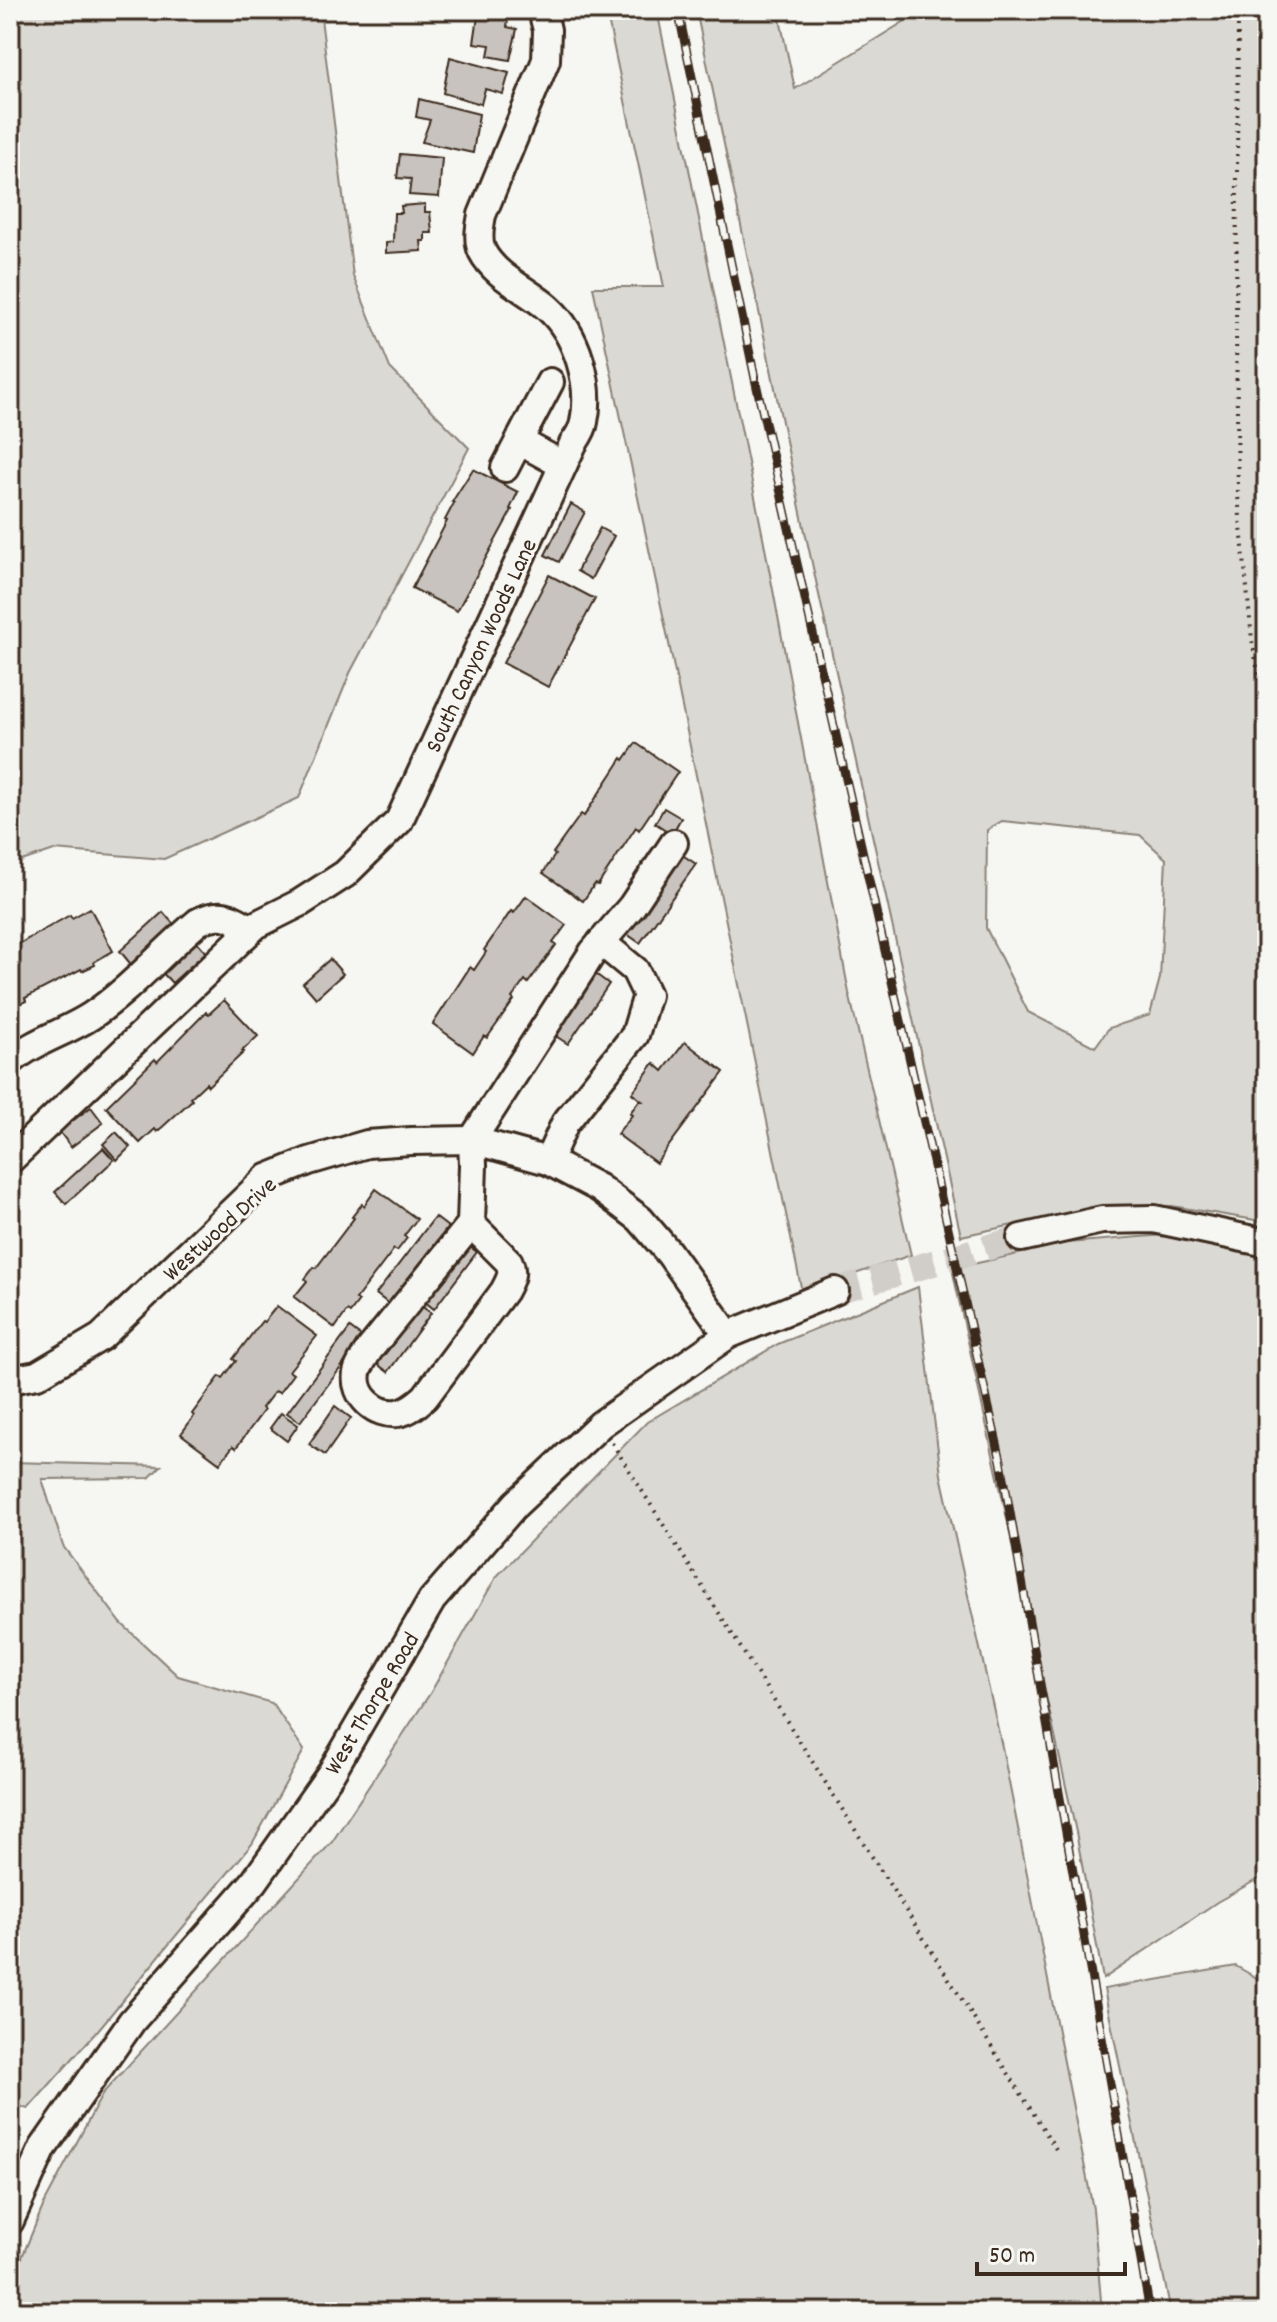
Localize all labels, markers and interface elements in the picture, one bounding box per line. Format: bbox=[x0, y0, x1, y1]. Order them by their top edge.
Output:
street label: South Canyon Woods Lane bbox=[418, 534, 547, 759]
street label: Westwood Drive bbox=[156, 1170, 286, 1291]
street label: West Thorpe Road bbox=[318, 1627, 430, 1782]
scale bar bbox=[977, 2226, 1125, 2276]
text: 50 m bbox=[989, 2240, 1035, 2274]

